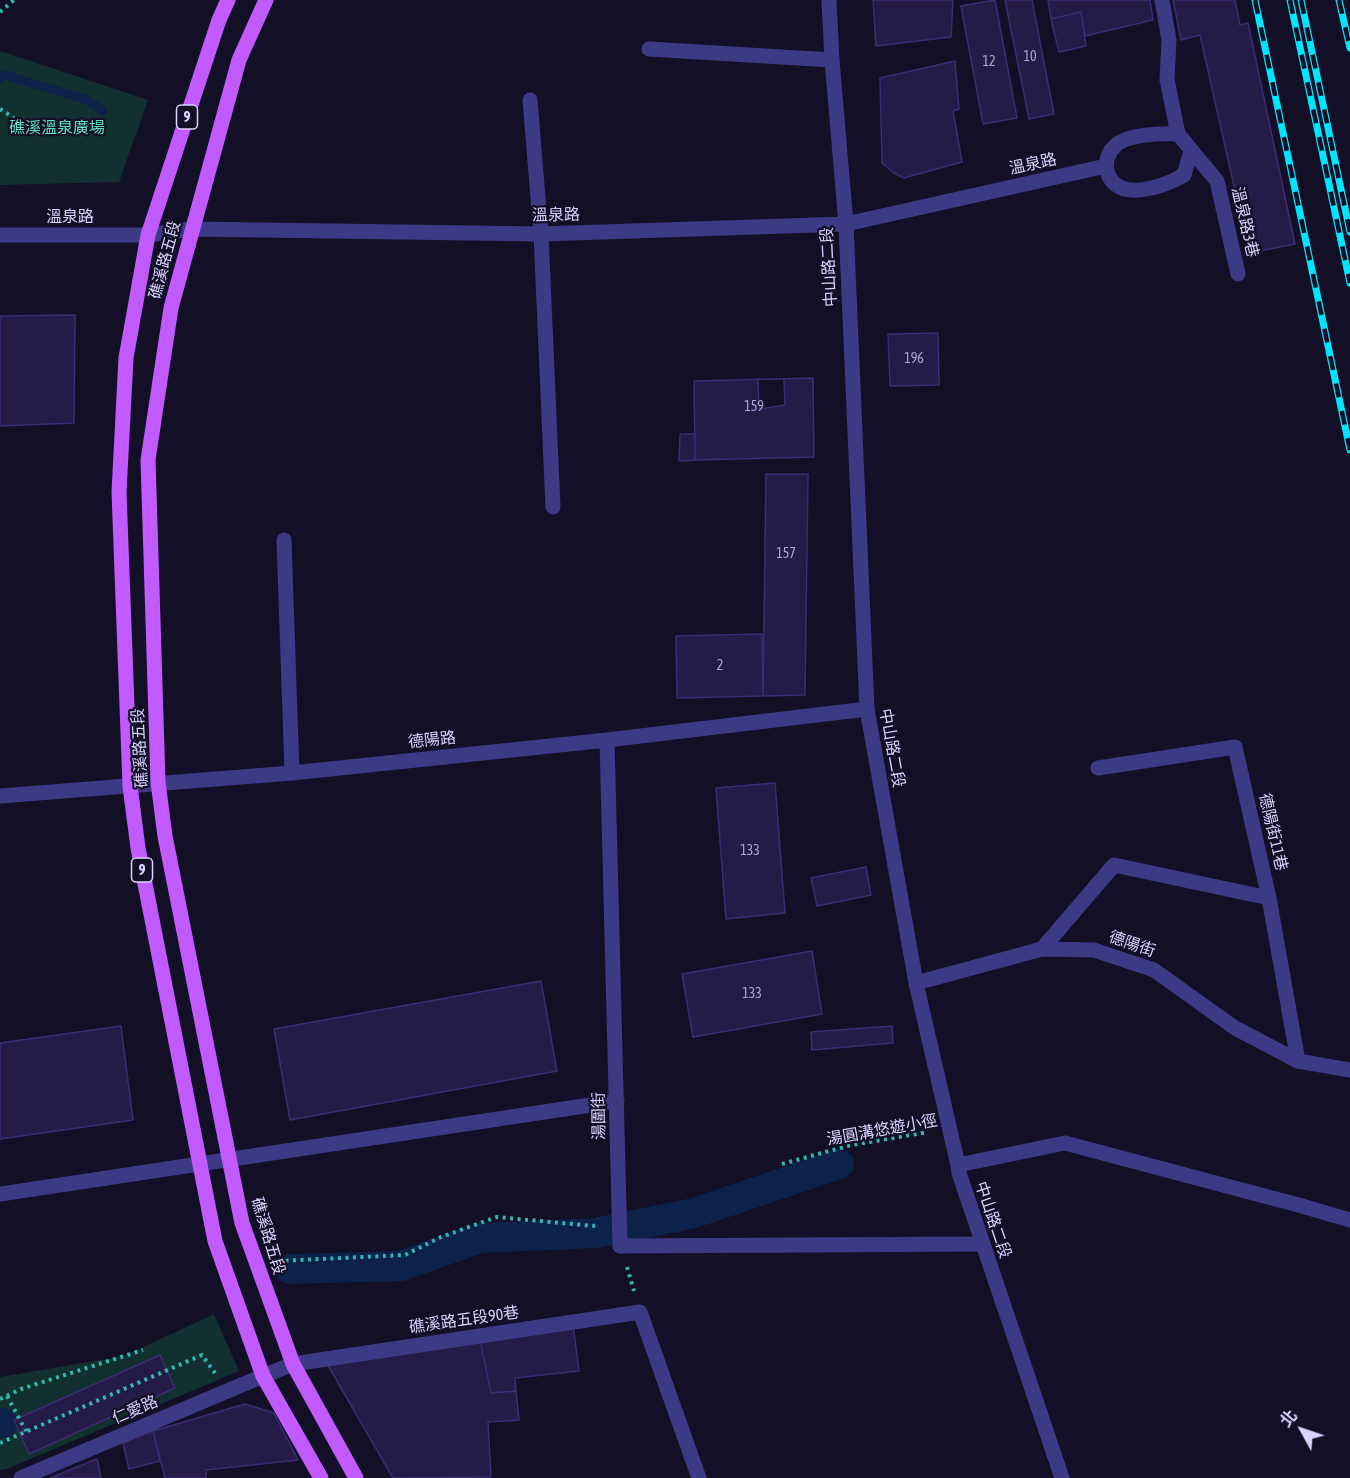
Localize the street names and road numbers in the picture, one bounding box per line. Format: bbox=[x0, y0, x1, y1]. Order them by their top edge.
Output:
road number: 9 bbox=[176, 105, 198, 129]
street label: 溫泉路 bbox=[1008, 150, 1058, 178]
street label: 溫泉路3巷 bbox=[1228, 185, 1262, 259]
street label: 溫泉路 bbox=[532, 205, 580, 225]
street label: 溫泉路 bbox=[46, 207, 94, 227]
street label: 礁溪路五段 bbox=[145, 219, 185, 301]
street label: 中山路二段 bbox=[817, 227, 841, 307]
street label: 中山路二段 bbox=[876, 707, 908, 789]
street label: 礁溪路五段 bbox=[128, 708, 152, 788]
street label: 德陽路 bbox=[407, 728, 457, 752]
street label: 德陽街11巷 bbox=[1255, 791, 1291, 873]
road number: 9 bbox=[132, 858, 152, 882]
street label: 德陽街 bbox=[1106, 927, 1158, 961]
street label: 湯圍街 bbox=[589, 1092, 609, 1140]
street label: 湯圓溝悠遊小徑 bbox=[825, 1111, 939, 1149]
street label: 中山路二段 bbox=[971, 1179, 1015, 1261]
street label: 礁溪路五段 bbox=[247, 1195, 289, 1277]
street label: 礁溪路五段90巷 bbox=[408, 1303, 520, 1337]
street label: 仁愛路 bbox=[109, 1392, 161, 1428]

